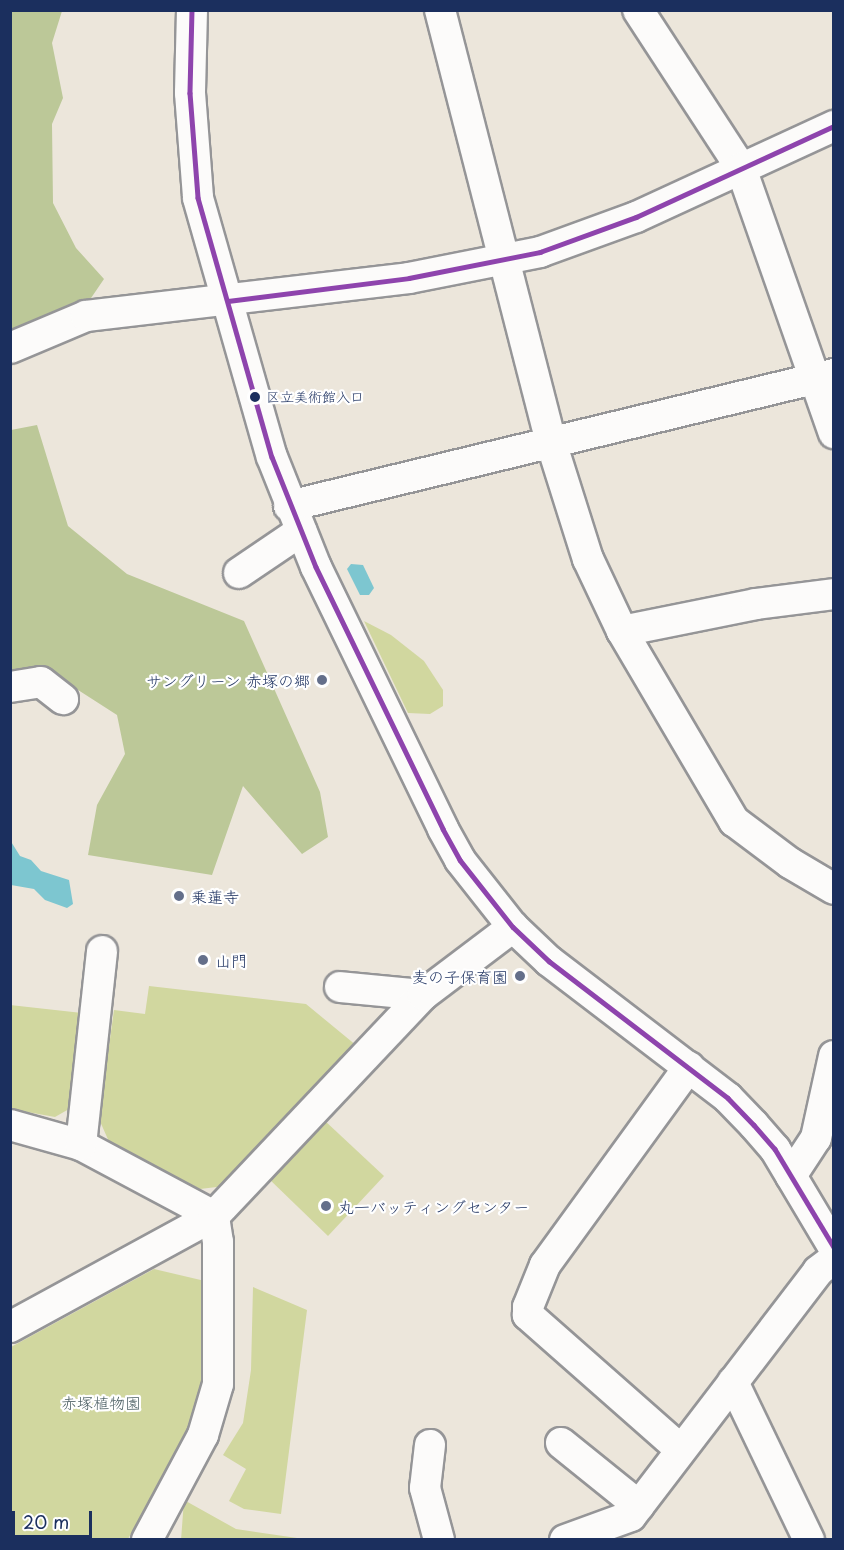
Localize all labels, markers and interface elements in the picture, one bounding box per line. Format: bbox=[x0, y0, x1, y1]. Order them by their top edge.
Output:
place label: 区立美術館入口 bbox=[266, 389, 364, 405]
marker: 区立美術館入口 bbox=[249, 391, 261, 403]
place label: サングリーン 赤塚の郷 bbox=[145, 670, 310, 690]
marker: サングリーン 赤塚の郷 bbox=[315, 673, 329, 687]
place label: 乗蓮寺 bbox=[191, 886, 239, 906]
marker: 乗蓮寺 bbox=[172, 889, 186, 903]
place label: 山門 bbox=[215, 950, 247, 970]
marker: 山門 bbox=[196, 953, 210, 967]
place label: 麦の子保育園 bbox=[412, 966, 508, 986]
marker: 麦の子保育園 bbox=[513, 969, 527, 983]
place label: 丸一バッティングセンター bbox=[338, 1196, 530, 1216]
marker: 丸一バッティングセンター bbox=[319, 1199, 333, 1213]
park label: 赤塚植物園 bbox=[61, 1392, 141, 1412]
scale bar bbox=[15, 1499, 94, 1537]
text: 20 m bbox=[23, 1508, 69, 1535]

